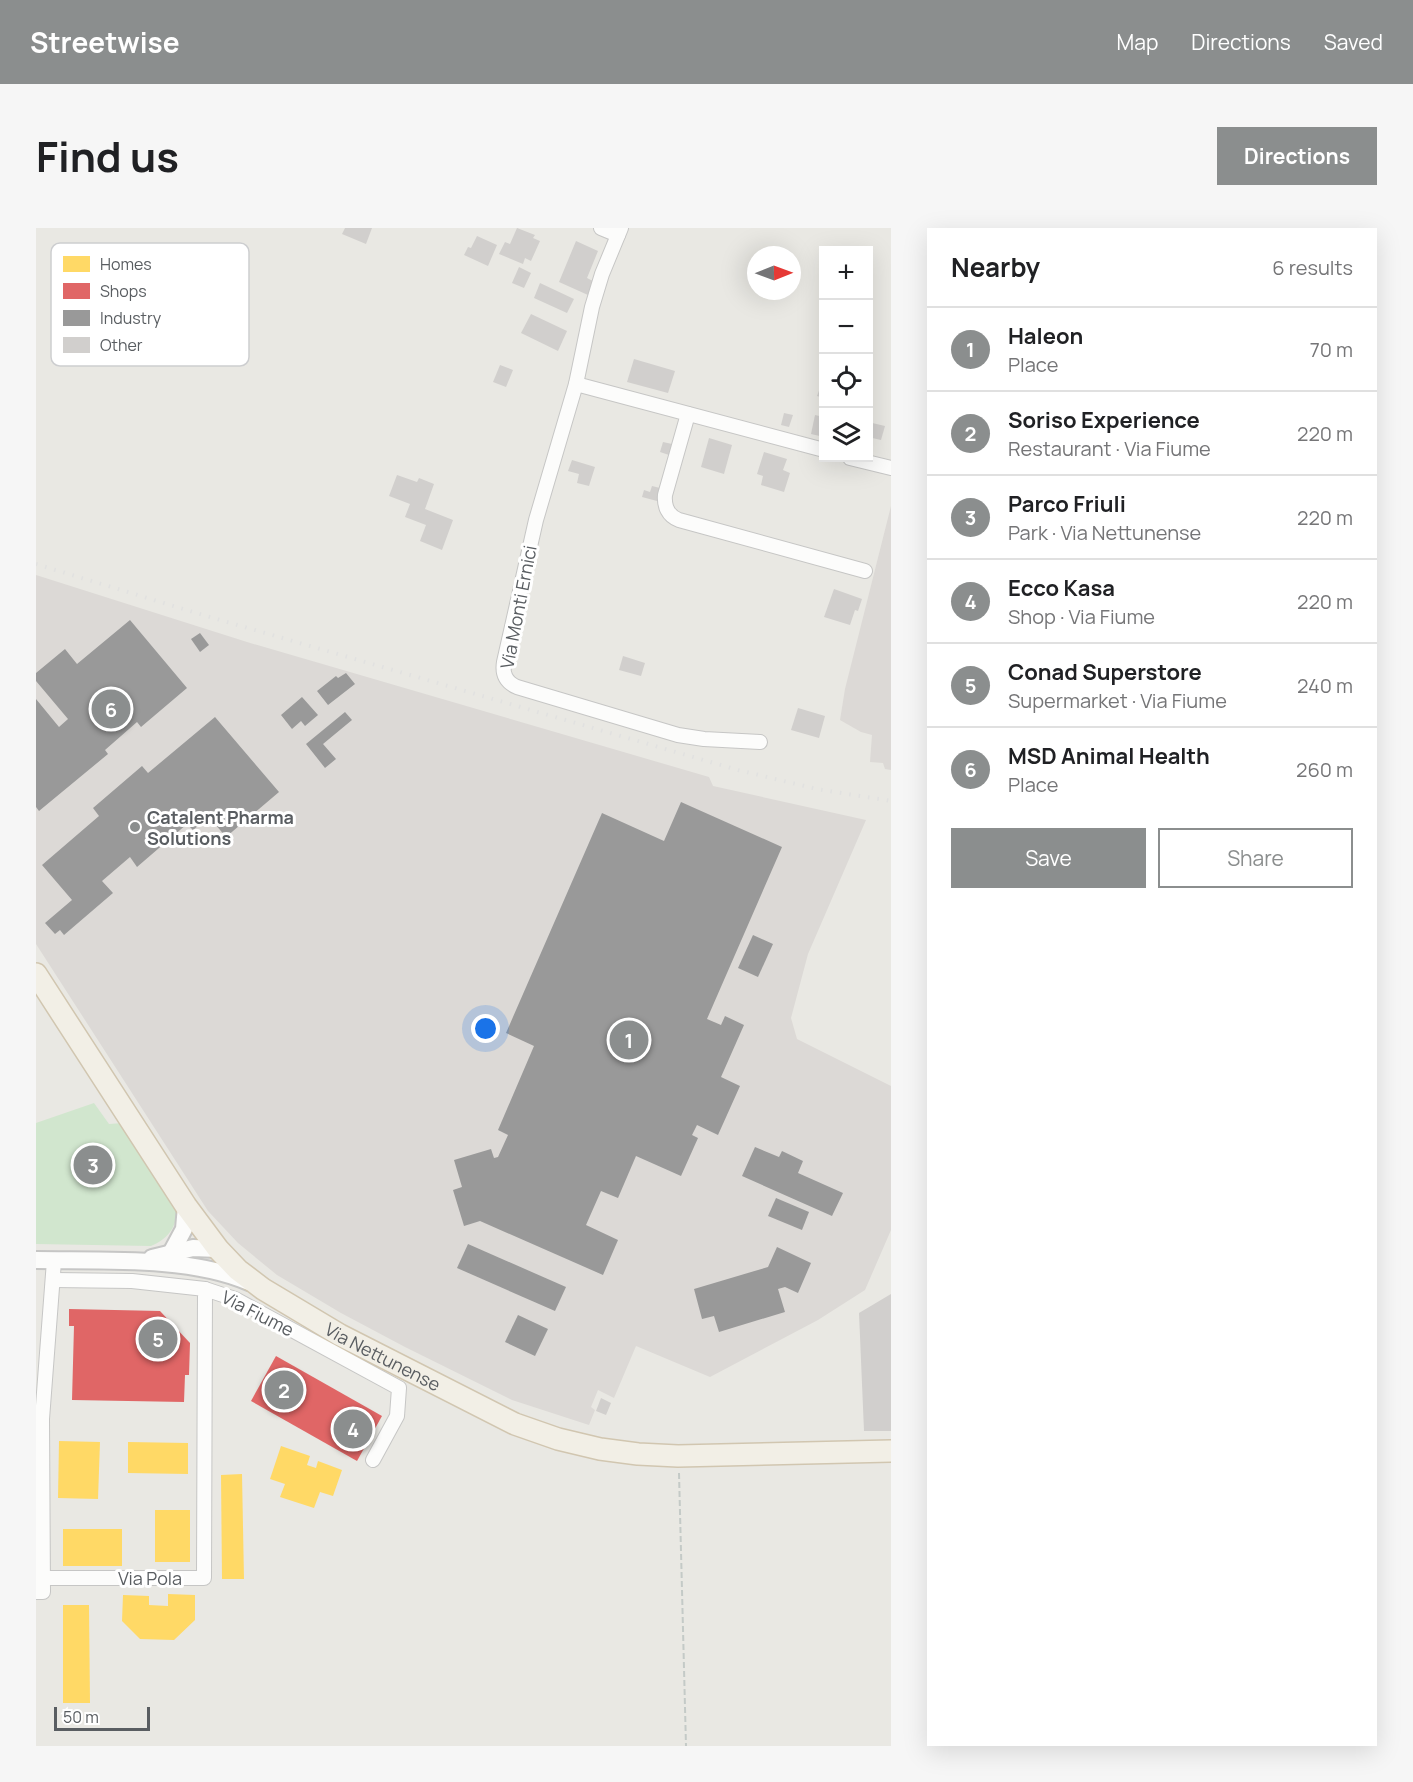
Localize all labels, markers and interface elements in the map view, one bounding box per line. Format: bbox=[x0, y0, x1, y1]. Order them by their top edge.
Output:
text: Streetwise bbox=[30, 23, 180, 61]
text: Map bbox=[1117, 28, 1158, 56]
text: Directions bbox=[1191, 28, 1291, 56]
text: Saved bbox=[1324, 28, 1383, 56]
text: Find us bbox=[36, 127, 179, 185]
button: Directions bbox=[1217, 127, 1377, 185]
legend bbox=[51, 243, 249, 366]
north arrow bbox=[747, 246, 801, 300]
map controls bbox=[819, 246, 873, 462]
button: + bbox=[819, 246, 873, 300]
text: Nearby bbox=[951, 249, 1040, 285]
text: Homes bbox=[100, 253, 152, 275]
text: 6 results bbox=[1272, 254, 1353, 281]
text: Shops bbox=[100, 280, 147, 302]
button: − bbox=[819, 300, 873, 354]
text: Industry bbox=[100, 307, 162, 329]
text: Haleon bbox=[1008, 321, 1083, 351]
text: Other bbox=[100, 334, 143, 356]
text: 1 bbox=[966, 336, 975, 363]
text: 70 m bbox=[1310, 336, 1353, 363]
text: Place bbox=[1008, 351, 1058, 378]
button: locate bbox=[819, 354, 873, 408]
text: Soriso Experience bbox=[1008, 405, 1200, 435]
button: layers bbox=[819, 408, 873, 462]
text: 2 bbox=[965, 420, 976, 447]
text: 220 m bbox=[1297, 420, 1353, 447]
text: Restaurant · Via Fiume bbox=[1008, 435, 1211, 462]
text: Parco Friuli bbox=[1008, 489, 1126, 519]
text: 3 bbox=[965, 504, 976, 531]
text: 220 m bbox=[1297, 504, 1353, 531]
text: Park · Via Nettunense bbox=[1008, 519, 1201, 546]
street label: Via Monti Ernici bbox=[494, 543, 542, 671]
text: Ecco Kasa bbox=[1008, 573, 1115, 603]
text: 4 bbox=[964, 588, 977, 615]
text: 220 m bbox=[1297, 588, 1353, 615]
text: Shop · Via Fiume bbox=[1008, 603, 1155, 630]
text: Conad Superstore bbox=[1008, 657, 1202, 687]
text: 5 bbox=[965, 672, 976, 699]
text: 240 m bbox=[1297, 672, 1353, 699]
pin: 6 bbox=[92, 686, 130, 732]
text: Supermarket · Via Fiume bbox=[1008, 687, 1227, 714]
text: MSD Animal Health bbox=[1008, 741, 1210, 771]
text: 6 bbox=[964, 756, 977, 783]
text: 260 m bbox=[1296, 756, 1353, 783]
text: Place bbox=[1008, 771, 1058, 798]
place label: Catalent Pharma Solutions bbox=[147, 805, 294, 850]
marker: Catalent Pharma Solutions bbox=[128, 820, 142, 834]
button: Save bbox=[951, 828, 1146, 888]
button: Share bbox=[1158, 828, 1353, 888]
your location bbox=[471, 1014, 500, 1043]
pin: 1 bbox=[610, 1018, 648, 1062]
pin: 3 bbox=[74, 1142, 112, 1188]
street label: Via Fiume bbox=[218, 1285, 298, 1341]
pin: 5 bbox=[138, 1316, 178, 1362]
street label: Via Nettunense bbox=[321, 1317, 445, 1396]
pin: 2 bbox=[264, 1368, 304, 1412]
pin: 4 bbox=[334, 1406, 372, 1452]
street label: Via Pola bbox=[118, 1566, 182, 1590]
scale bar bbox=[54, 1704, 150, 1732]
text: 50 m bbox=[63, 1706, 99, 1728]

